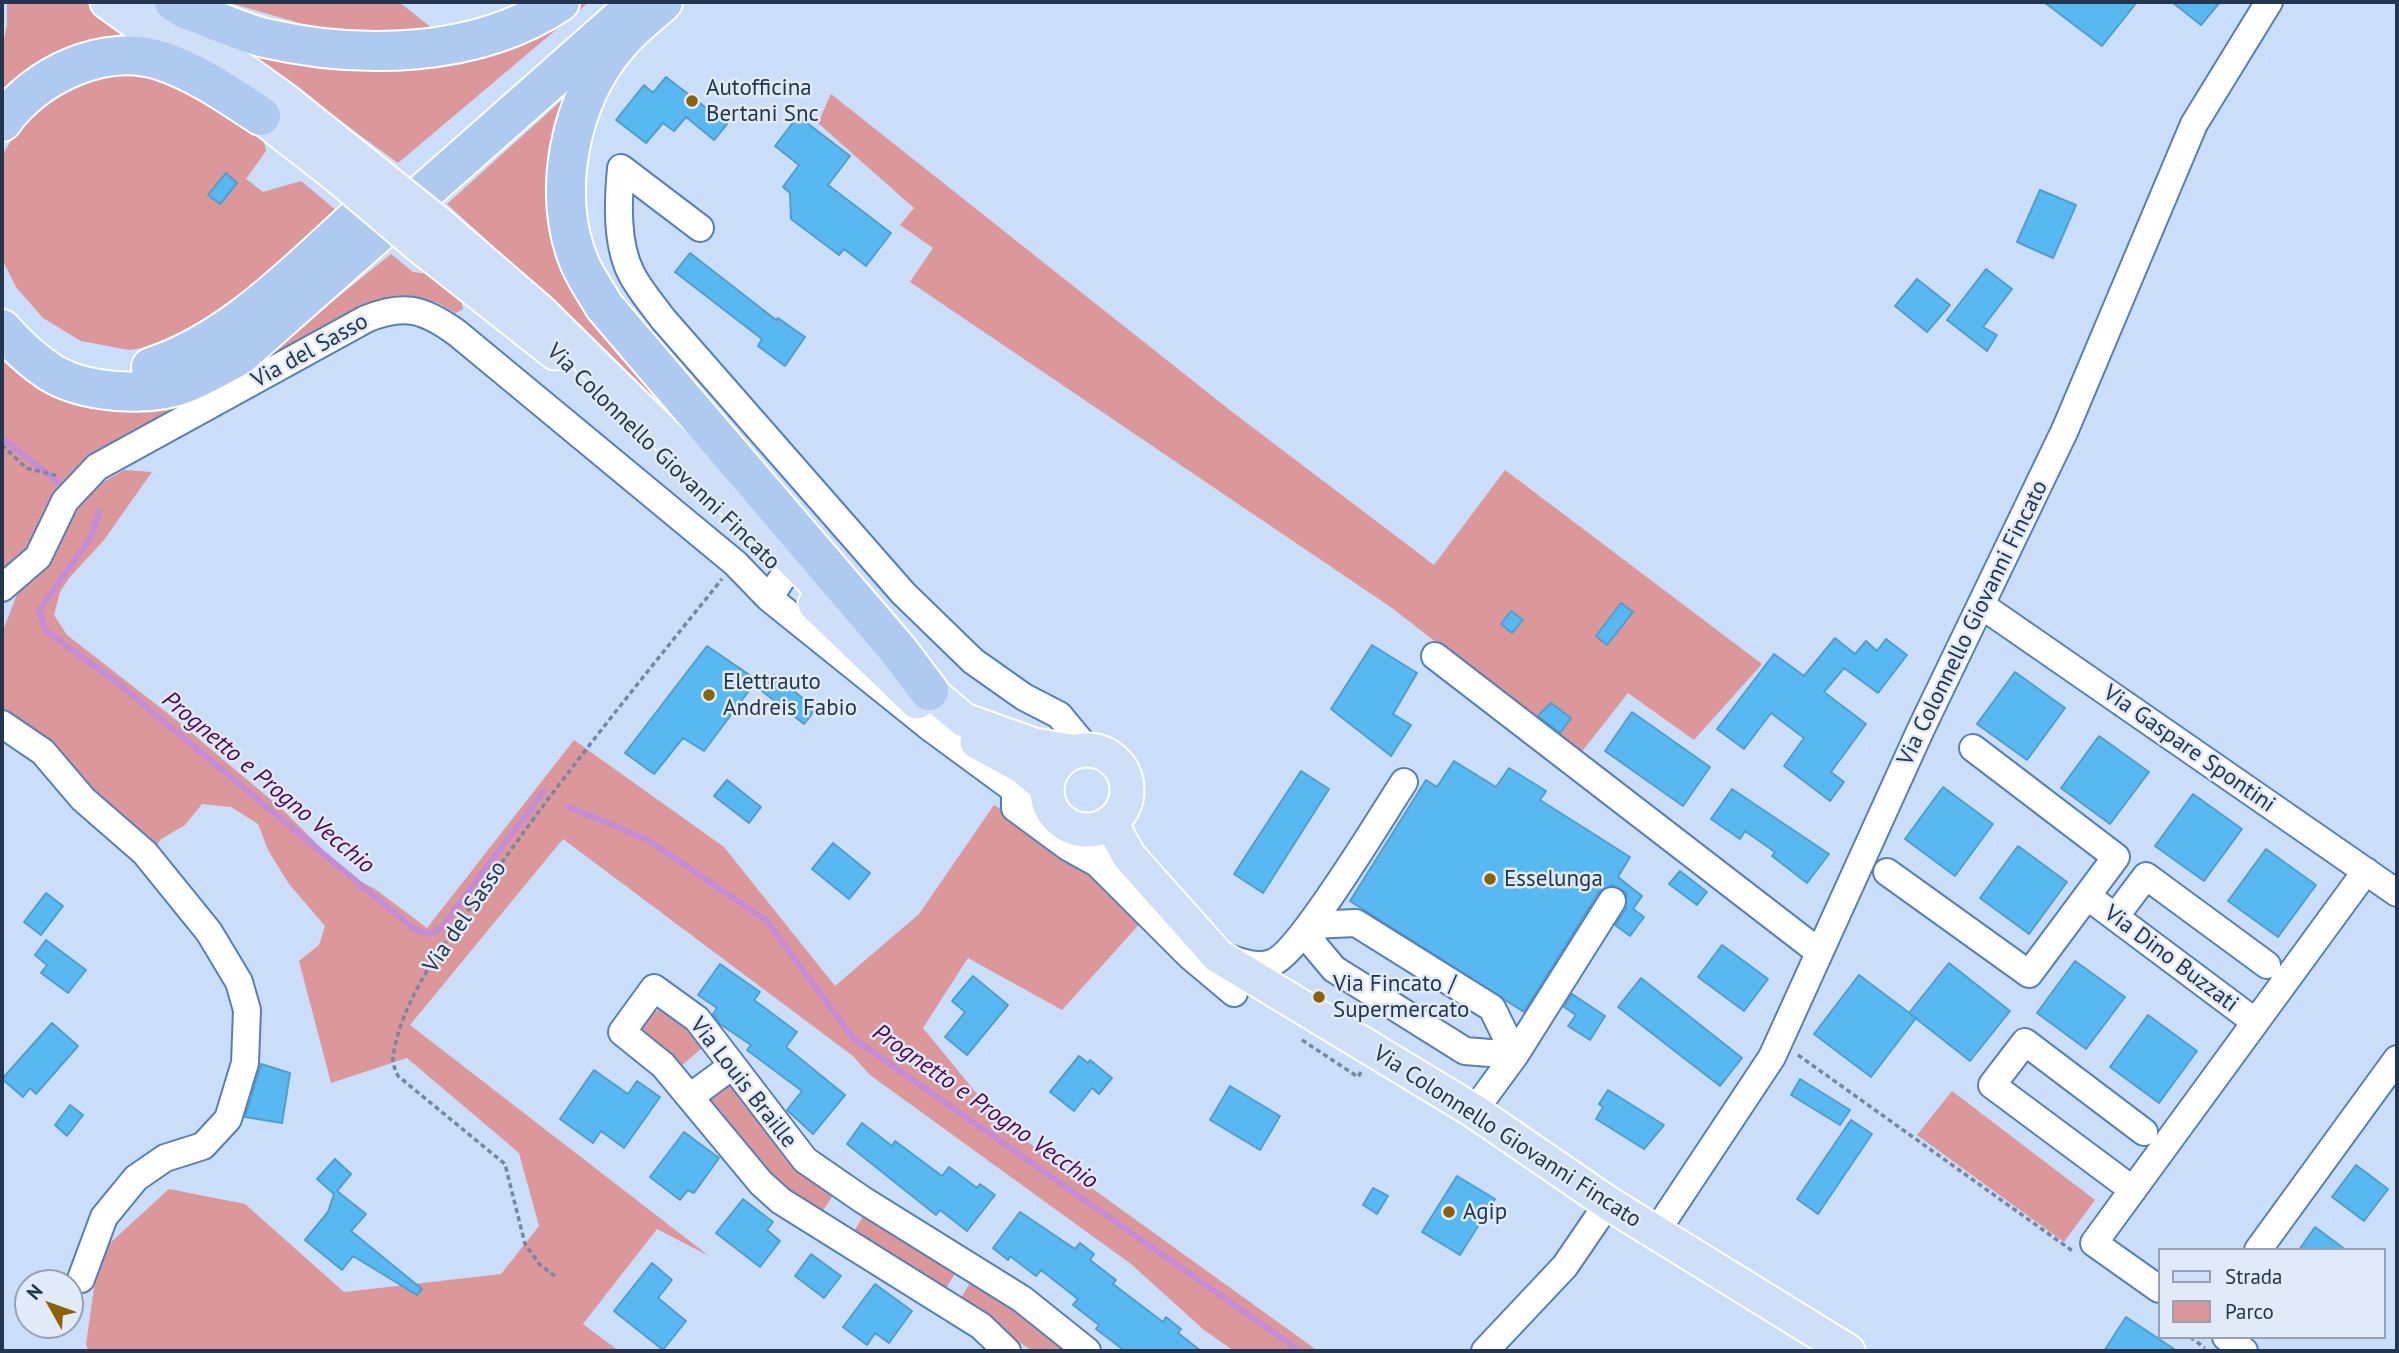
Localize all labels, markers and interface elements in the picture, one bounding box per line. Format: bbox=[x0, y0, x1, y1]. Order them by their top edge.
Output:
place label: Autofficina Bertani Snc bbox=[706, 74, 819, 128]
marker: Autofficina Bertani Snc bbox=[684, 93, 700, 109]
street label: Via del Sasso bbox=[247, 308, 373, 394]
street label: Via Colonnello Giovanni Fincato bbox=[541, 338, 785, 576]
street label: Via Colonnello Giovanni Fincato bbox=[1892, 476, 2054, 770]
place label: Elettrauto Andreis Fabio bbox=[723, 668, 857, 722]
street label: Via Gaspare Spontini bbox=[2098, 679, 2280, 819]
water label: Prognetto e Progno Vecchio bbox=[156, 686, 380, 880]
marker: Elettrauto Andreis Fabio bbox=[701, 687, 717, 703]
street label: Via del Sasso bbox=[417, 856, 513, 978]
place label: Esselunga bbox=[1504, 865, 1603, 893]
marker: Esselunga bbox=[1482, 871, 1498, 887]
street label: Via Dino Buzzati bbox=[2098, 900, 2244, 1018]
place label: Via Fincato / Supermercato bbox=[1333, 970, 1469, 1024]
marker: Via Fincato / Supermercato bbox=[1311, 989, 1327, 1005]
street label: Via Louis Braille bbox=[683, 1012, 803, 1154]
water label: Prognetto e Progno Vecchio bbox=[867, 1018, 1103, 1196]
street label: Via Colonnello Giovanni Fincato bbox=[1368, 1040, 1646, 1234]
place label: Agip bbox=[1463, 1198, 1507, 1226]
marker: Agip bbox=[1441, 1204, 1457, 1220]
legend bbox=[2158, 1248, 2385, 1339]
text: Strada bbox=[2225, 1263, 2283, 1290]
north arrow bbox=[14, 1269, 84, 1339]
text: N bbox=[21, 1279, 48, 1304]
text: Parco bbox=[2225, 1298, 2274, 1325]

